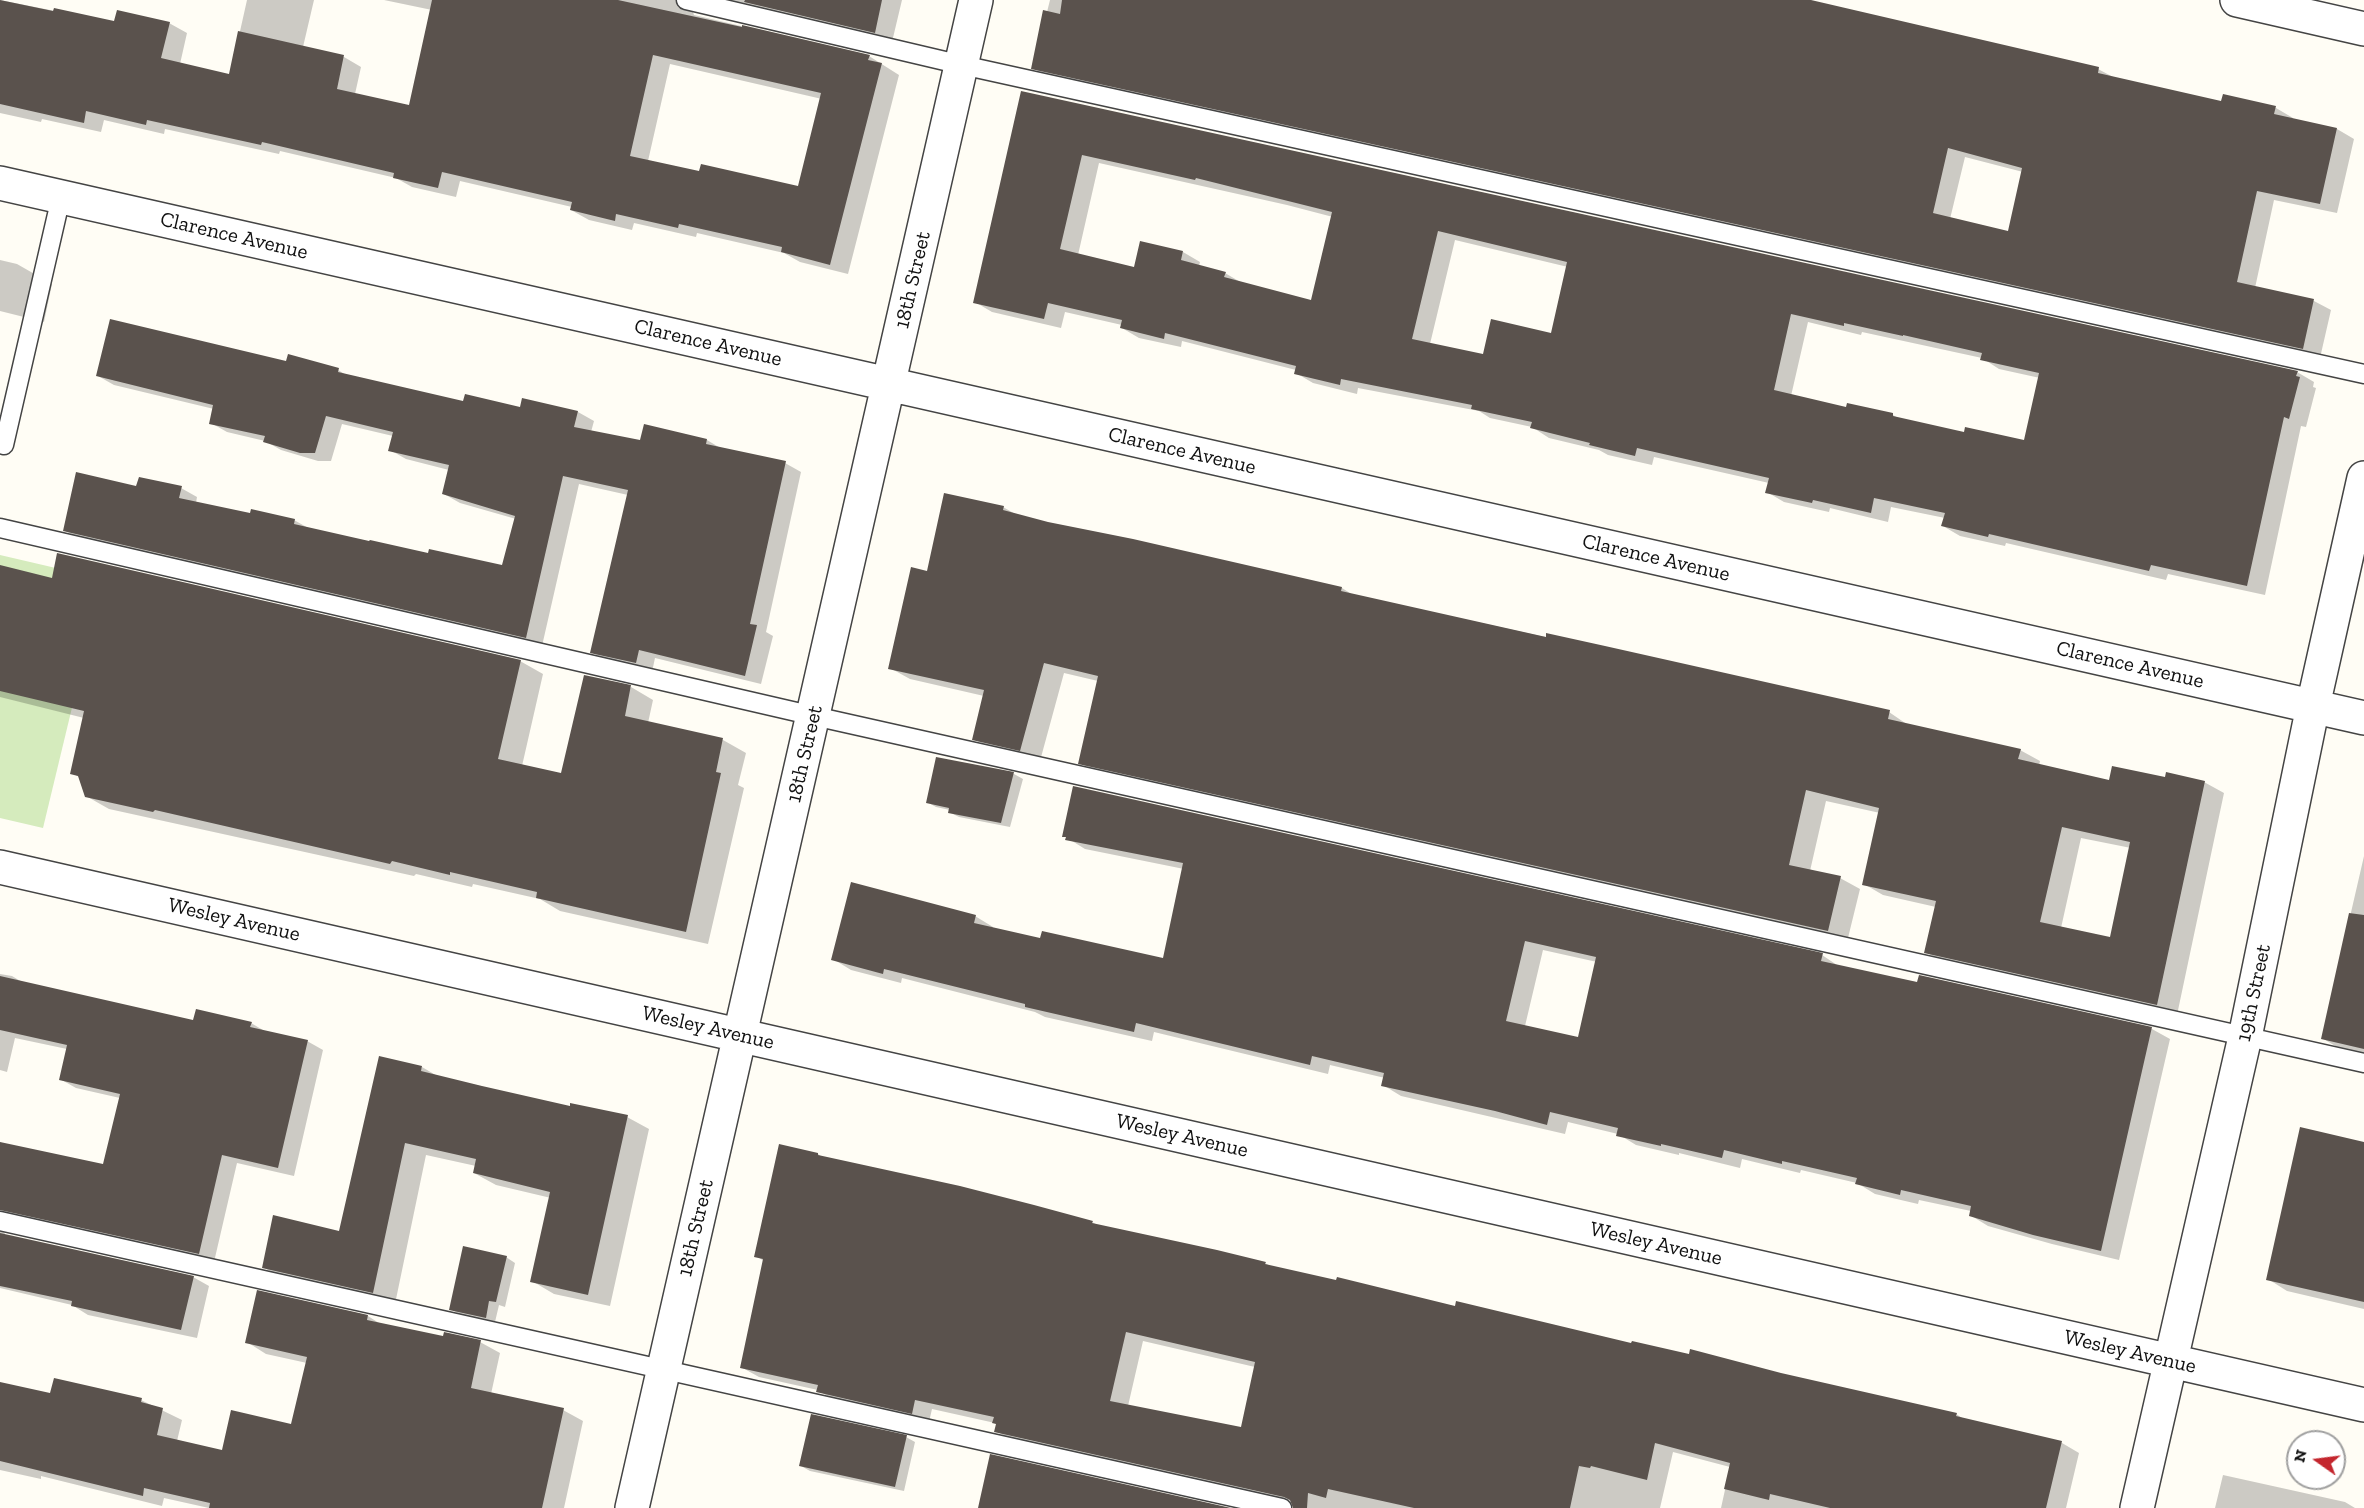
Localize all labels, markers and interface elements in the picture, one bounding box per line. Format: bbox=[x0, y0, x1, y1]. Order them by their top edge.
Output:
street label: Clarence Avenue bbox=[158, 207, 310, 265]
street label: 18th Street bbox=[890, 229, 936, 331]
street label: Clarence Avenue bbox=[632, 314, 784, 372]
street label: Clarence Avenue bbox=[1106, 422, 1258, 480]
street label: Clarence Avenue bbox=[1580, 529, 1732, 587]
street label: Clarence Avenue bbox=[2054, 636, 2206, 694]
street label: 18th Street bbox=[782, 703, 828, 805]
street label: Wesley Avenue bbox=[165, 893, 303, 947]
street label: 19th Street bbox=[2231, 942, 2277, 1044]
street label: Wesley Avenue bbox=[639, 1001, 777, 1055]
street label: Wesley Avenue bbox=[1113, 1109, 1251, 1163]
street label: 18th Street bbox=[673, 1177, 719, 1279]
street label: Wesley Avenue bbox=[1587, 1217, 1725, 1271]
street label: Wesley Avenue bbox=[2061, 1325, 2199, 1379]
north arrow bbox=[2286, 1430, 2346, 1490]
text: N bbox=[2289, 1448, 2311, 1464]

